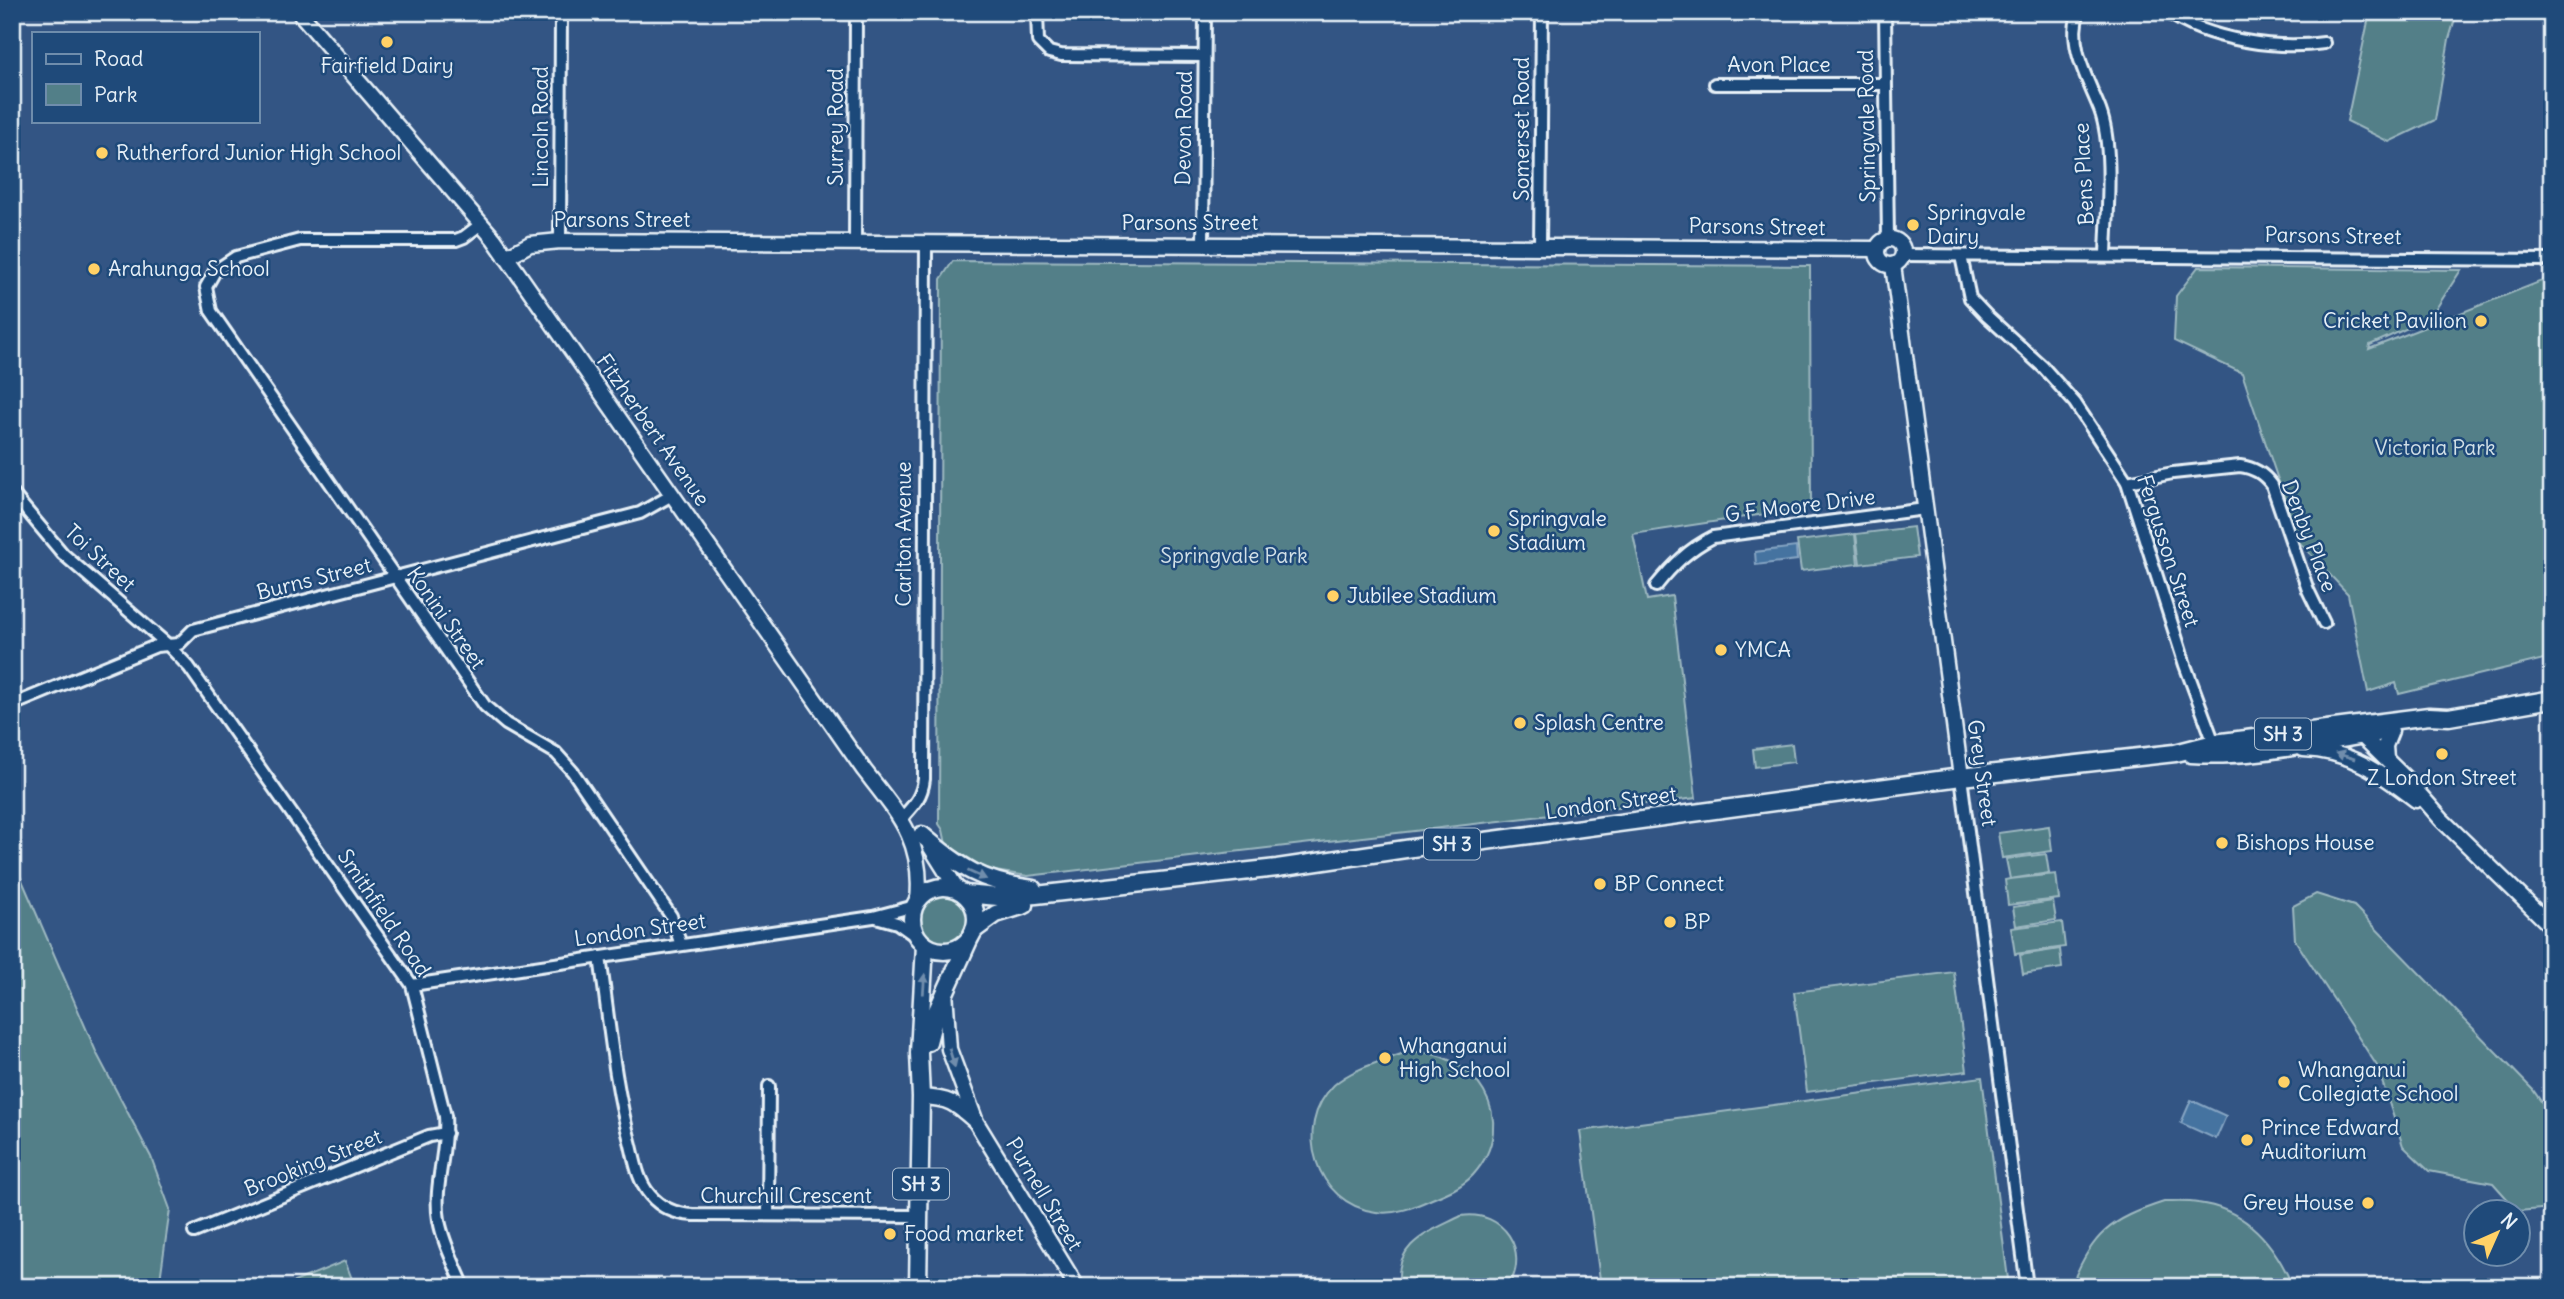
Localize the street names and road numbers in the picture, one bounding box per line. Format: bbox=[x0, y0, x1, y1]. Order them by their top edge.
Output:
street label: Springvale Road bbox=[1852, 49, 1881, 203]
street label: Avon Place bbox=[1727, 51, 1831, 78]
street label: Somerset Road bbox=[1508, 57, 1535, 201]
street label: Lincoln Road bbox=[527, 66, 554, 188]
street label: Surrey Road bbox=[822, 68, 849, 186]
street label: Devon Road bbox=[1169, 70, 1198, 186]
street label: Bens Place bbox=[2067, 122, 2100, 226]
street label: Parsons Street bbox=[554, 206, 690, 233]
street label: Parsons Street bbox=[1122, 209, 1258, 236]
street label: Parsons Street bbox=[1688, 212, 1826, 241]
street label: Parsons Street bbox=[2264, 221, 2402, 250]
street label: Fitzherbert Avenue bbox=[591, 348, 716, 511]
street label: Carlton Avenue bbox=[890, 461, 917, 607]
street label: Fergusson Street bbox=[2131, 471, 2206, 630]
street label: Denby Place bbox=[2276, 476, 2343, 596]
street label: G F Moore Drive bbox=[1723, 483, 1877, 528]
street label: Toi Street bbox=[59, 518, 141, 597]
street label: Burns Street bbox=[254, 551, 374, 606]
street label: Konini Street bbox=[401, 561, 492, 674]
street label: Grey Street bbox=[1962, 718, 2003, 828]
road number: SH 3 bbox=[2255, 719, 2311, 750]
street label: London Street bbox=[1543, 780, 1678, 825]
road number: SH 3 bbox=[1424, 828, 1480, 860]
street label: Smithfield Road bbox=[332, 844, 437, 982]
street label: London Street bbox=[572, 907, 707, 952]
street label: Brooking Street bbox=[240, 1123, 386, 1202]
street label: Purnell Street bbox=[1000, 1132, 1089, 1255]
road number: SH 3 bbox=[893, 1168, 949, 1200]
street label: Churchill Crescent bbox=[700, 1182, 872, 1209]

